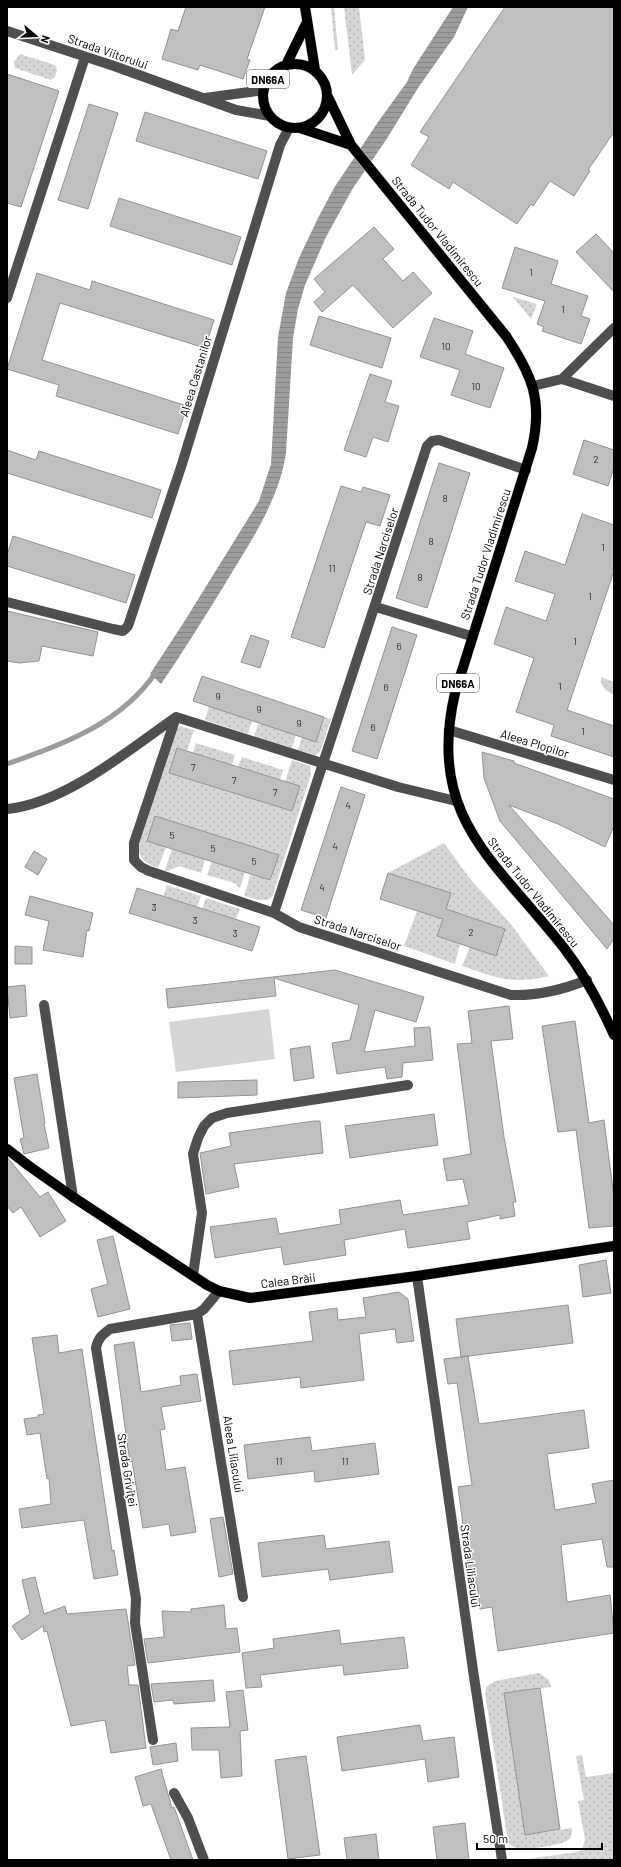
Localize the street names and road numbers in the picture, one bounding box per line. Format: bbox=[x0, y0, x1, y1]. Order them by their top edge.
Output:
street label: Strada Viitorului bbox=[66, 31, 150, 71]
road number: DN66A bbox=[247, 70, 289, 88]
street label: Strada Tudor Vladimirescu bbox=[389, 173, 487, 289]
street label: Aleea Castanilor bbox=[176, 333, 214, 418]
street label: Strada Tudor Vladimirescu bbox=[457, 487, 513, 621]
street label: Strada Narciselor bbox=[359, 505, 401, 596]
road number: DN66A bbox=[437, 674, 479, 692]
street label: Aleea Plopilor bbox=[499, 726, 572, 760]
street label: Strada Tudor Vladimirescu bbox=[485, 834, 583, 950]
street label: Strada Narciselor bbox=[313, 911, 404, 953]
street label: Calea Brăii bbox=[260, 1270, 316, 1290]
street label: Aleea Liliacului bbox=[221, 1414, 247, 1494]
street label: Strada Griviţei bbox=[115, 1432, 141, 1508]
street label: Strada Liliacului bbox=[458, 1524, 484, 1608]

